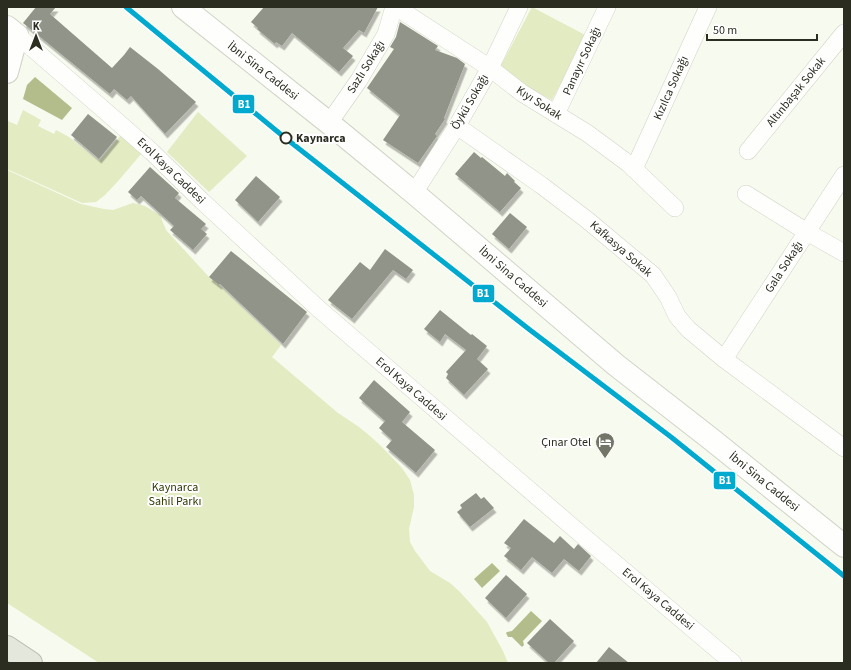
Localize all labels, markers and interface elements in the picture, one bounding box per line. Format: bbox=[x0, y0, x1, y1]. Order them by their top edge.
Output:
north arrow bbox=[16, 16, 56, 56]
scale bar bbox=[707, 16, 817, 42]
text: K bbox=[33, 19, 40, 34]
text: 50 m bbox=[713, 22, 737, 39]
street label: Panayır Sokağı bbox=[559, 24, 605, 98]
street label: Sazlı Sokağı bbox=[343, 37, 389, 97]
street label: İbni Sina Caddesi bbox=[224, 38, 302, 104]
street label: Kızılca Sokağı bbox=[649, 53, 693, 123]
street label: Altınbaşak Sokak bbox=[762, 53, 830, 131]
street label: Öykü Sokağı bbox=[447, 71, 493, 133]
street label: Kıyı Sokak bbox=[513, 82, 565, 124]
line badge: B1 bbox=[232, 94, 255, 114]
text: B1 bbox=[238, 97, 250, 112]
place label: Kaynarca bbox=[296, 130, 346, 147]
marker: Kaynarca bbox=[279, 131, 293, 145]
street label: Erol Kaya Caddesi bbox=[133, 134, 209, 208]
street label: Kafkasya Sokak bbox=[586, 217, 656, 281]
street label: Gala Sokağı bbox=[761, 238, 807, 296]
street label: İbni Sina Caddesi bbox=[475, 242, 551, 312]
line badge: B1 bbox=[472, 284, 495, 303]
text: B1 bbox=[477, 286, 489, 301]
street label: Erol Kaya Caddesi bbox=[372, 353, 450, 425]
hotel icon: Çınar Otel bbox=[594, 431, 616, 459]
place label: Çınar Otel bbox=[541, 434, 591, 451]
street label: İbni Sina Caddesi bbox=[725, 448, 803, 516]
line badge: B1 bbox=[713, 471, 736, 490]
text: B1 bbox=[719, 473, 731, 488]
park label: Kaynarca Sahil Parkı bbox=[149, 479, 201, 510]
street label: Erol Kaya Caddesi bbox=[618, 564, 698, 634]

